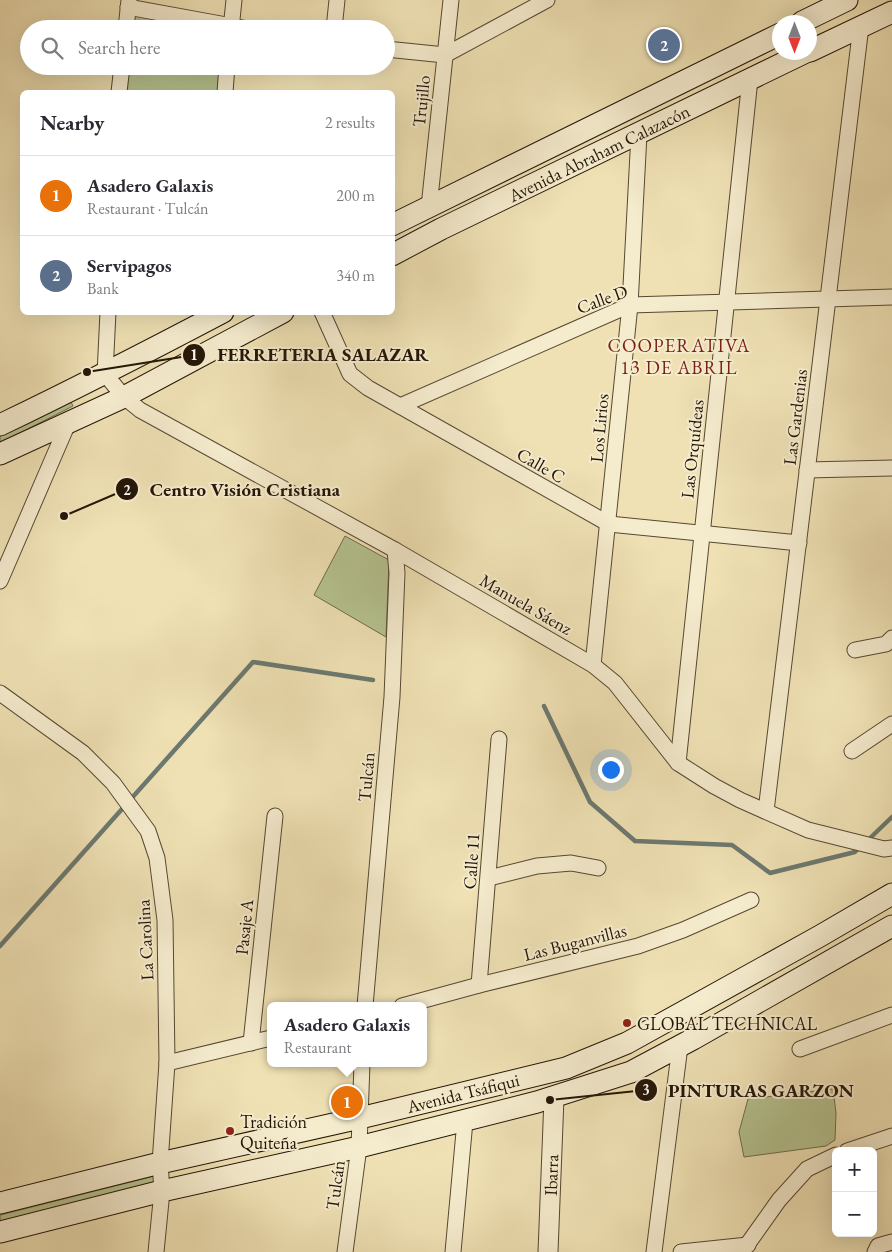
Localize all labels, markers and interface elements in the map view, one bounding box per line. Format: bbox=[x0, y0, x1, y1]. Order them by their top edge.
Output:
north arrow bbox=[772, 15, 817, 60]
search box bbox=[20, 20, 395, 75]
pin: 2 bbox=[648, 26, 680, 64]
icon: search bbox=[38, 34, 66, 62]
text: Search here bbox=[78, 35, 160, 60]
street label: Trujillo bbox=[407, 74, 435, 128]
street label: Avenida Abraham Calazacón bbox=[504, 99, 694, 207]
text: Nearby bbox=[40, 109, 104, 136]
text: 2 results bbox=[325, 112, 375, 133]
text: Asadero Galaxis bbox=[87, 173, 213, 198]
text: 1 bbox=[52, 185, 60, 206]
text: 200 m bbox=[336, 185, 375, 206]
text: Restaurant · Tulcán bbox=[87, 198, 209, 219]
text: Servipagos bbox=[87, 253, 172, 278]
text: 2 bbox=[52, 265, 60, 286]
text: 340 m bbox=[336, 265, 375, 286]
text: Bank bbox=[87, 278, 119, 299]
street label: Calle D bbox=[573, 279, 631, 319]
district label: COOPERATIVA 13 DE ABRIL bbox=[608, 333, 750, 380]
callout: FERRETERIA SALAZAR bbox=[182, 338, 438, 372]
text: FERRETERIA SALAZAR bbox=[217, 342, 429, 367]
text: 1 bbox=[190, 345, 198, 364]
street label: Las Gardenias bbox=[778, 368, 812, 466]
street label: Los Lirios bbox=[585, 392, 613, 463]
street label: Las Orquídeas bbox=[675, 398, 709, 500]
street label: Calle C bbox=[513, 442, 569, 488]
callout: Centro Visión Cristiana bbox=[115, 472, 350, 506]
text: Centro Visión Cristiana bbox=[150, 477, 341, 502]
text: 2 bbox=[123, 480, 131, 499]
street label: Manuela Sáenz bbox=[476, 568, 577, 640]
street label: Tulcán bbox=[352, 751, 380, 803]
your location bbox=[598, 757, 624, 783]
street label: Calle 11 bbox=[458, 832, 484, 890]
street label: Pasaje A bbox=[230, 897, 258, 956]
street label: La Carolina bbox=[131, 898, 159, 981]
street label: Las Buganvillas bbox=[521, 918, 629, 966]
popup bbox=[267, 1002, 427, 1067]
text: Asadero Galaxis bbox=[284, 1012, 410, 1037]
place label: GLOBAL TECHNICAL bbox=[637, 1012, 818, 1035]
marker: GLOBAL TECHNICAL bbox=[621, 1017, 633, 1029]
text: Restaurant bbox=[284, 1037, 352, 1058]
street label: Avenida Tsáfiqui bbox=[403, 1068, 522, 1118]
callout: PINTURAS GARZON bbox=[633, 1073, 864, 1107]
text: PINTURAS GARZON bbox=[668, 1078, 855, 1103]
text: 3 bbox=[642, 1080, 650, 1099]
pin: 1 bbox=[331, 1083, 363, 1121]
place label: Tradición Quiteña bbox=[240, 1110, 308, 1154]
marker: Tradición Quiteña bbox=[224, 1125, 236, 1137]
map controls bbox=[832, 1147, 877, 1237]
button: + bbox=[832, 1147, 877, 1192]
street label: Ibarra bbox=[539, 1153, 563, 1196]
street label: Tulcán bbox=[320, 1158, 350, 1211]
button: − bbox=[832, 1192, 877, 1237]

